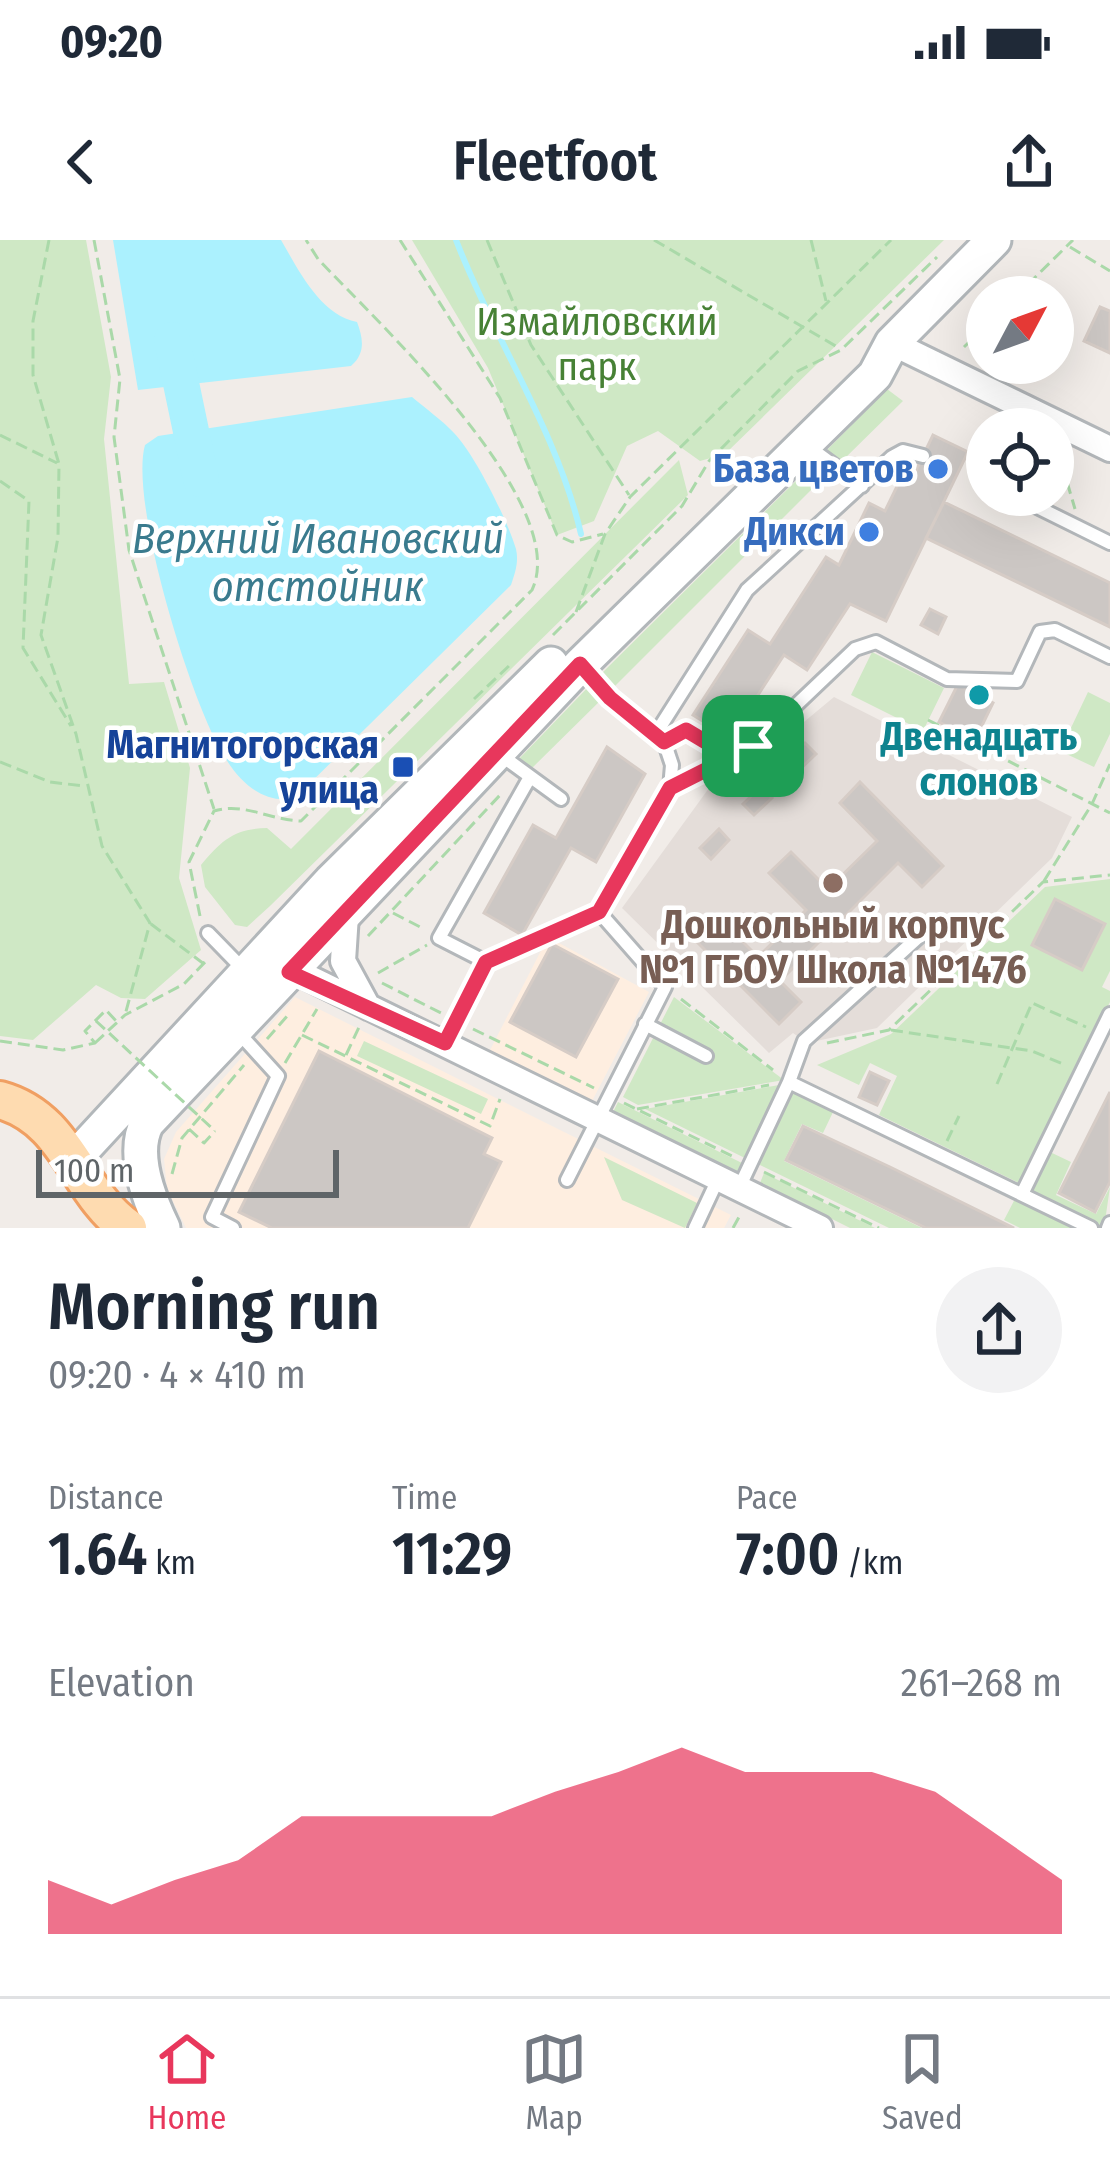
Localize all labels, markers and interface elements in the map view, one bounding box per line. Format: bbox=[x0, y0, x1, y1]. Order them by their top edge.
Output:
text: 09:20 bbox=[60, 15, 163, 69]
icon: back bbox=[48, 129, 114, 195]
icon: share bbox=[996, 129, 1062, 195]
text: Fleetfoot bbox=[453, 130, 657, 194]
north arrow bbox=[966, 276, 1074, 384]
map controls bbox=[966, 276, 1074, 516]
park label: Измайловский парк bbox=[476, 299, 718, 390]
button: locate bbox=[966, 408, 1074, 516]
place label: База цветов bbox=[713, 446, 914, 492]
marker: База цветов bbox=[925, 456, 951, 482]
place label: Дикси bbox=[744, 509, 845, 555]
water label: Верхний Ивановский отстойник bbox=[132, 514, 504, 612]
marker: Дикси bbox=[856, 519, 882, 545]
marker: Двенадцать слонов bbox=[966, 682, 992, 708]
pin bbox=[702, 695, 804, 797]
icon: arrive bbox=[720, 713, 786, 779]
place label: Двенадцать слонов bbox=[880, 714, 1078, 805]
place label: Магнитогорская улица bbox=[107, 722, 379, 813]
marker: Магнитогорская улица bbox=[390, 754, 416, 780]
marker: Дошкольный корпус №1 ГБОУ Школа №1476 bbox=[820, 870, 846, 896]
place label: Дошкольный корпус №1 ГБОУ Школа №1476 bbox=[639, 902, 1027, 993]
scale bar bbox=[36, 1144, 339, 1197]
text: 100 m bbox=[54, 1151, 134, 1191]
text: Morning run bbox=[48, 1267, 380, 1346]
button: share bbox=[936, 1267, 1062, 1393]
text: 09:20 · 4 × 410 m bbox=[48, 1352, 306, 1398]
text: Distance bbox=[48, 1478, 164, 1518]
text: Time bbox=[392, 1478, 457, 1518]
text: Pace bbox=[736, 1478, 798, 1518]
text: 1.64 bbox=[48, 1518, 147, 1590]
text: 11:29 bbox=[392, 1518, 512, 1590]
text: 7:00 bbox=[736, 1518, 840, 1590]
text: km bbox=[147, 1543, 196, 1583]
text: /km bbox=[840, 1543, 903, 1583]
text: Elevation bbox=[48, 1660, 195, 1706]
text: 261–268 m bbox=[901, 1660, 1062, 1706]
tab: Home bbox=[147, 2026, 226, 2138]
tab: Map bbox=[521, 2026, 587, 2138]
tab: Saved bbox=[882, 2026, 963, 2138]

